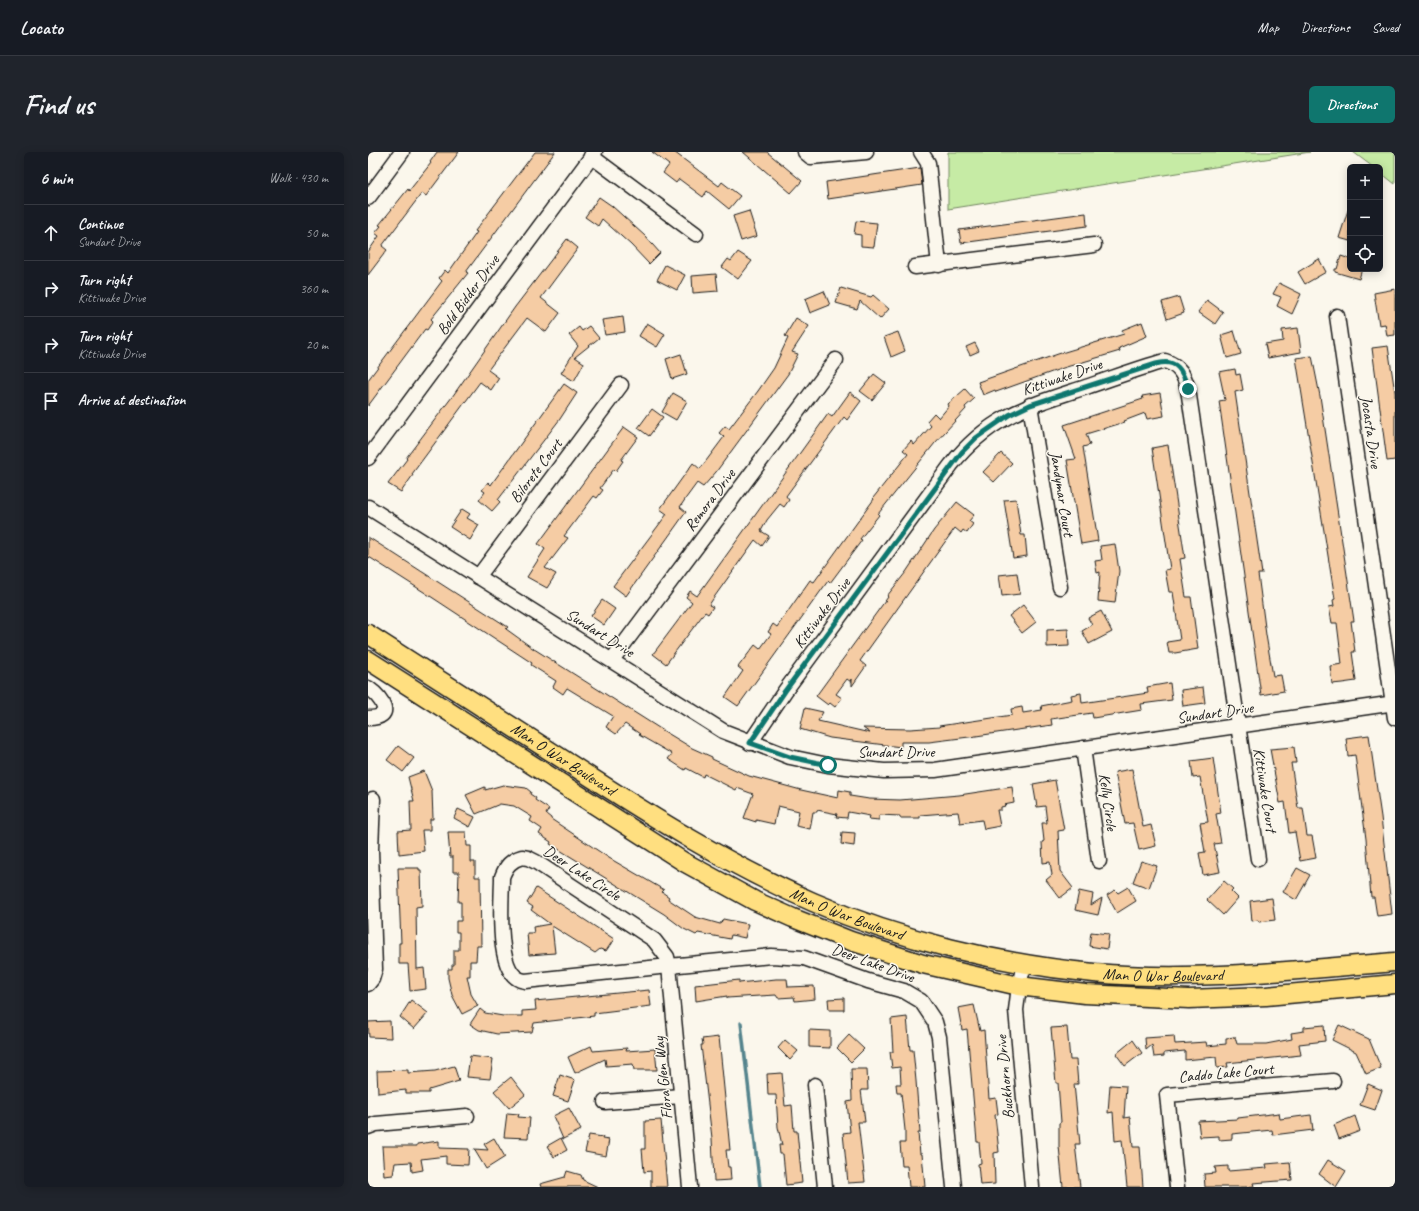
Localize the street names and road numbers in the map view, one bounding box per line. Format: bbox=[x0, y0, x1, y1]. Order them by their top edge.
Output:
street label: Bold Bidder Drive bbox=[432, 250, 505, 339]
street label: Kittiwake Drive bbox=[1019, 353, 1106, 400]
street label: Jocasta Drive bbox=[1356, 394, 1386, 471]
street label: Bilorete Court bbox=[505, 434, 568, 507]
street label: Jandymar Court bbox=[1045, 449, 1079, 540]
street label: Remora Drive bbox=[680, 463, 741, 535]
street label: Kittiwake Drive bbox=[789, 572, 856, 652]
street label: Sundart Drive bbox=[562, 604, 639, 663]
street label: Sundart Drive bbox=[1176, 698, 1256, 728]
street label: Man O War Boulevard bbox=[507, 718, 622, 802]
street label: Sundart Drive bbox=[858, 742, 936, 762]
street label: Kittiwake Court bbox=[1248, 747, 1282, 836]
street label: Kelly Circle bbox=[1094, 772, 1122, 834]
street label: Deer Lake Circle bbox=[540, 841, 626, 906]
street label: Man O War Boulevard bbox=[787, 883, 909, 946]
street label: Deer Lake Drive bbox=[829, 939, 919, 988]
street label: Man O War Boulevard bbox=[1102, 964, 1226, 986]
street label: Buckhorn Drive bbox=[991, 1033, 1019, 1120]
street label: Flora Glen Way bbox=[649, 1034, 677, 1120]
street label: Caddo Lake Court bbox=[1178, 1059, 1276, 1087]

